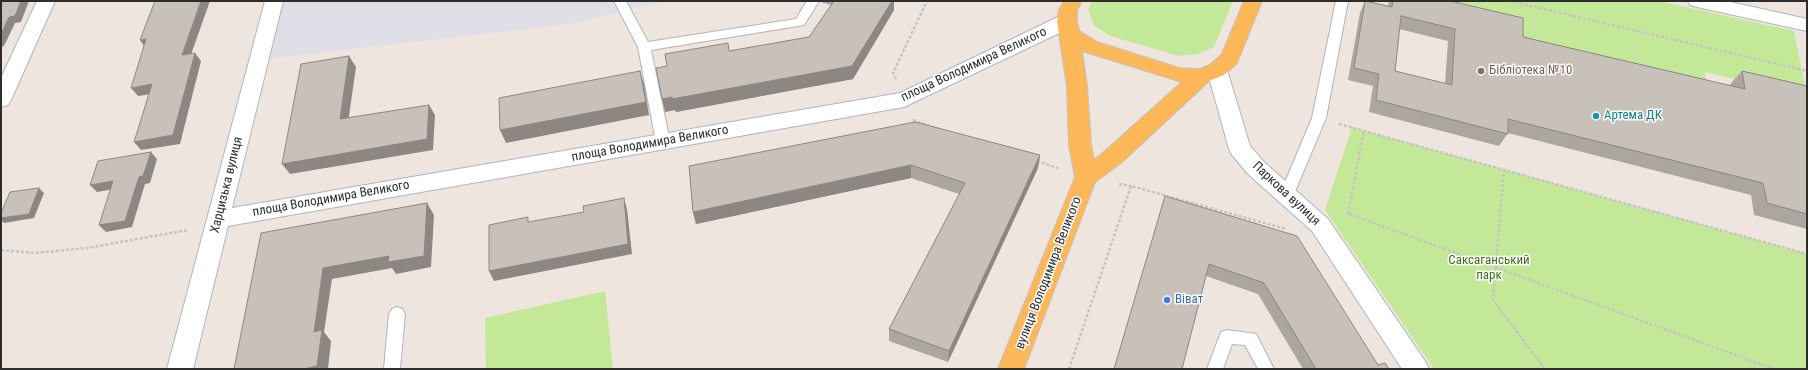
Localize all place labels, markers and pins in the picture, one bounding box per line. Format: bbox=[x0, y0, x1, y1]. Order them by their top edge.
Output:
place label: Бібліотека №10 bbox=[1489, 63, 1572, 79]
marker: Бібліотека №10 bbox=[1476, 66, 1486, 76]
place label: Артема ДК bbox=[1604, 108, 1662, 124]
marker: Артема ДК bbox=[1591, 111, 1601, 121]
place label: Віват bbox=[1175, 292, 1203, 308]
marker: Віват bbox=[1162, 295, 1172, 305]

